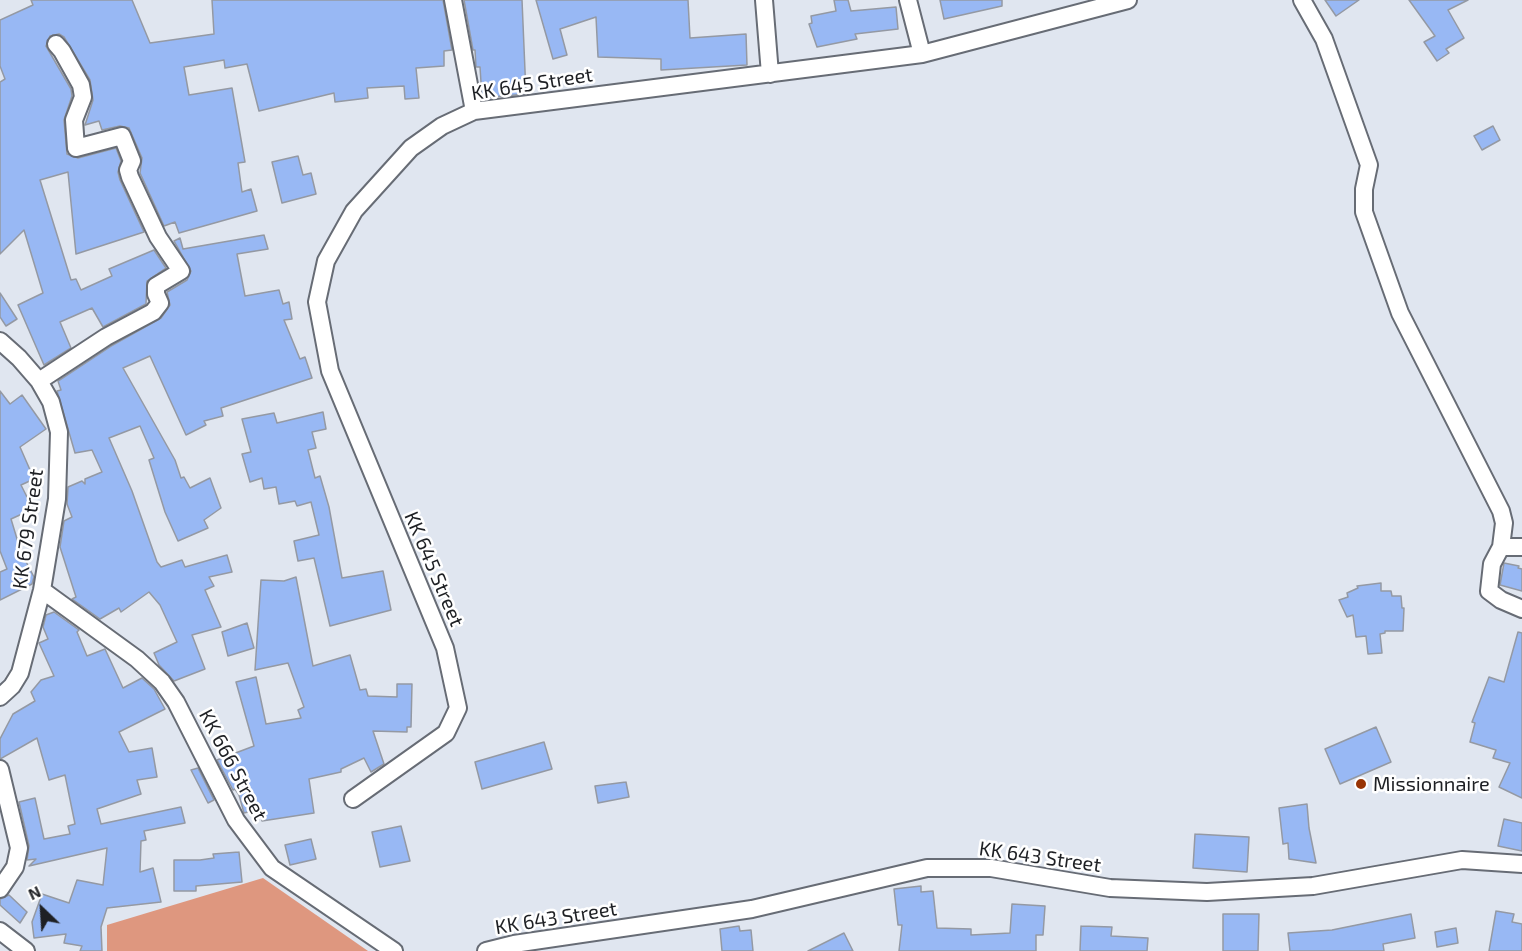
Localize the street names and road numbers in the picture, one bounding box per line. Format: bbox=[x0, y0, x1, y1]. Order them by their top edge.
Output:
street label: KK 645 Street bbox=[470, 63, 594, 105]
street label: KK 679 Street bbox=[8, 467, 48, 591]
street label: KK 645 Street bbox=[399, 508, 469, 630]
street label: KK 666 Street bbox=[194, 705, 272, 825]
street label: KK 643 Street bbox=[977, 837, 1103, 877]
street label: KK 643 Street bbox=[493, 897, 619, 939]

